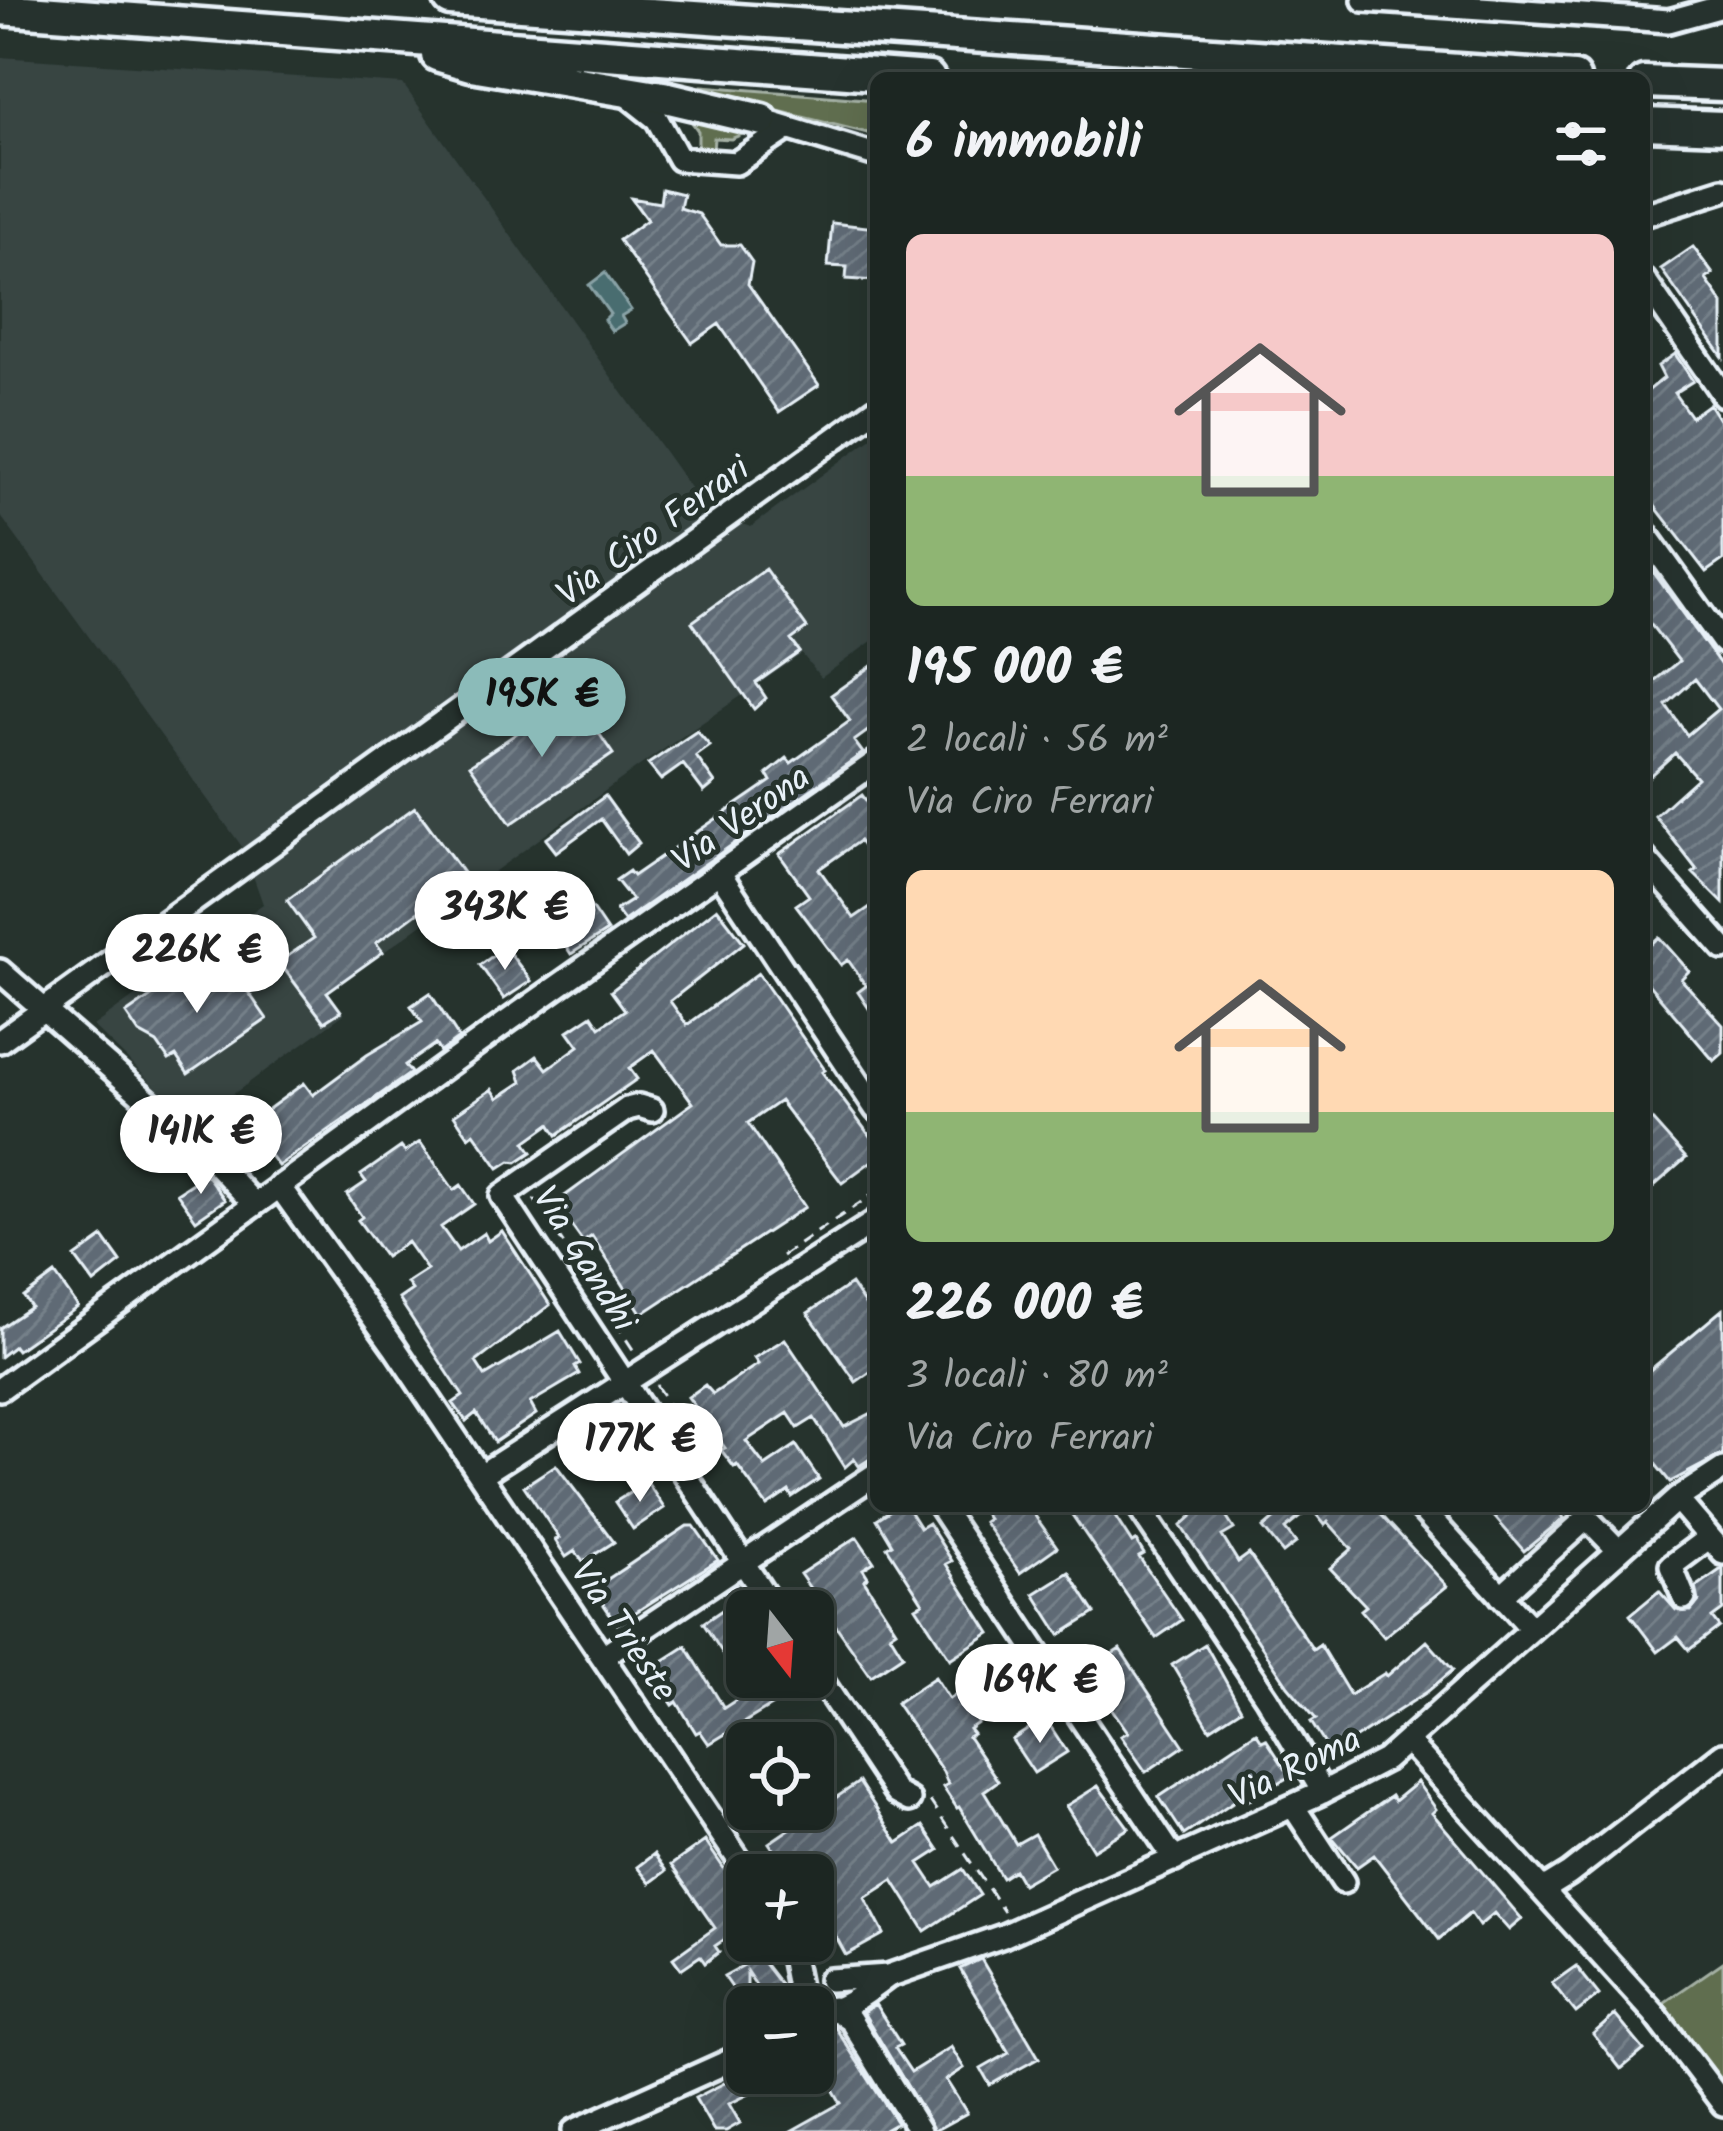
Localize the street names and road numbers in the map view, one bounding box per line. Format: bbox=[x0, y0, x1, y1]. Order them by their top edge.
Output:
street label: Via Ciro Ferrari bbox=[545, 442, 764, 623]
street label: Via Verona bbox=[661, 751, 823, 889]
street label: Via Gandhi bbox=[516, 1176, 651, 1345]
street label: Via Trieste bbox=[554, 1550, 691, 1714]
street label: Via Roma bbox=[1219, 1712, 1372, 1826]

